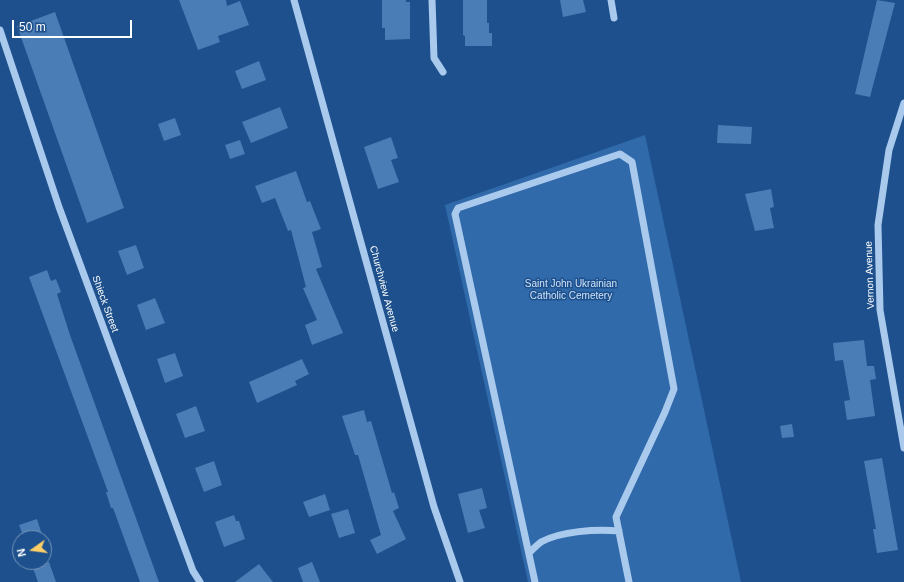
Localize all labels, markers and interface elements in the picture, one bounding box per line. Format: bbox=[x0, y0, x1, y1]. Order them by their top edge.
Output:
scale bar bbox=[14, 12, 134, 38]
text: 50 m bbox=[19, 20, 46, 34]
street label: Vernon Avenue bbox=[863, 241, 877, 309]
street label: Churchview Avenue bbox=[367, 245, 401, 333]
street label: Shieck Street bbox=[89, 274, 121, 334]
park label: Saint John Ukrainian Catholic Cemetery bbox=[525, 278, 617, 302]
north arrow bbox=[12, 530, 52, 570]
text: N bbox=[15, 547, 28, 558]

